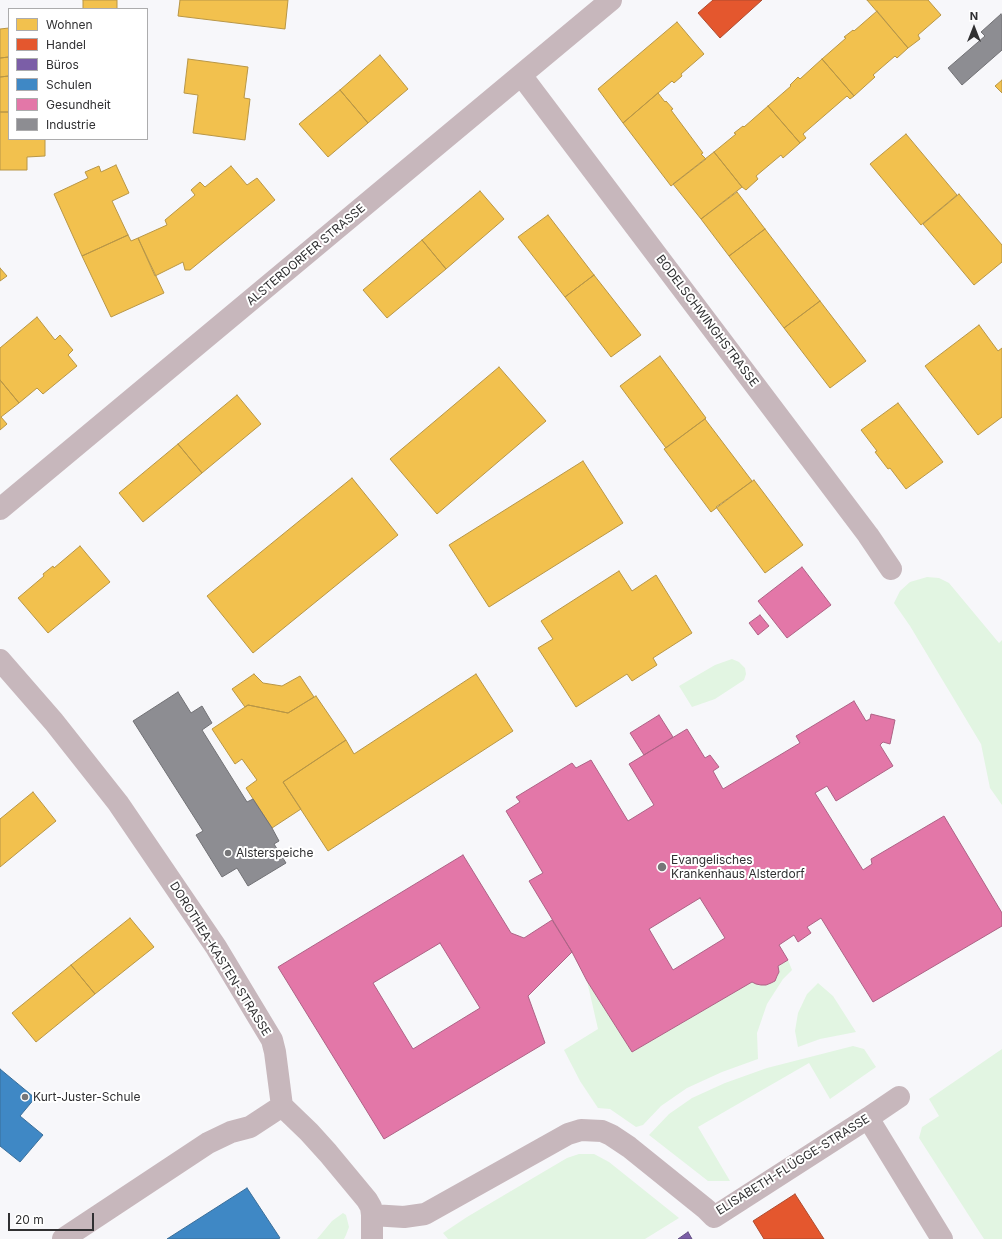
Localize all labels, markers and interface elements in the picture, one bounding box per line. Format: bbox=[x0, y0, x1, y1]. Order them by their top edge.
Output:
legend bbox=[8, 8, 148, 140]
north arrow bbox=[954, 8, 994, 48]
text: N bbox=[970, 9, 978, 23]
text: Wohnen bbox=[46, 17, 93, 32]
text: Handel bbox=[46, 37, 86, 52]
text: Büros bbox=[46, 57, 79, 72]
text: Schulen bbox=[46, 77, 92, 92]
text: Gesundheit bbox=[46, 97, 111, 112]
text: Industrie bbox=[46, 117, 96, 132]
street label: ALSTERDORFER STRASSE bbox=[244, 201, 368, 309]
street label: BODELSCHWINGHSTRASSE bbox=[653, 252, 761, 390]
place label: Alsterspeiche bbox=[236, 846, 313, 860]
marker: Alsterspeiche bbox=[223, 848, 233, 858]
place label: Evangelisches Krankenhaus Alsterdorf bbox=[671, 853, 805, 881]
marker: Evangelisches Krankenhaus Alsterdorf bbox=[656, 861, 668, 873]
street label: DOROTHEA-KASTEN-STRASSE bbox=[166, 879, 274, 1039]
place label: Kurt-Juster-Schule bbox=[33, 1090, 140, 1104]
marker: Kurt-Juster-Schule bbox=[20, 1092, 30, 1102]
street label: ELISABETH-FLÜGGE-STRASSE bbox=[714, 1112, 872, 1218]
scale bar bbox=[10, 1205, 96, 1231]
text: 20 m bbox=[15, 1212, 44, 1227]

